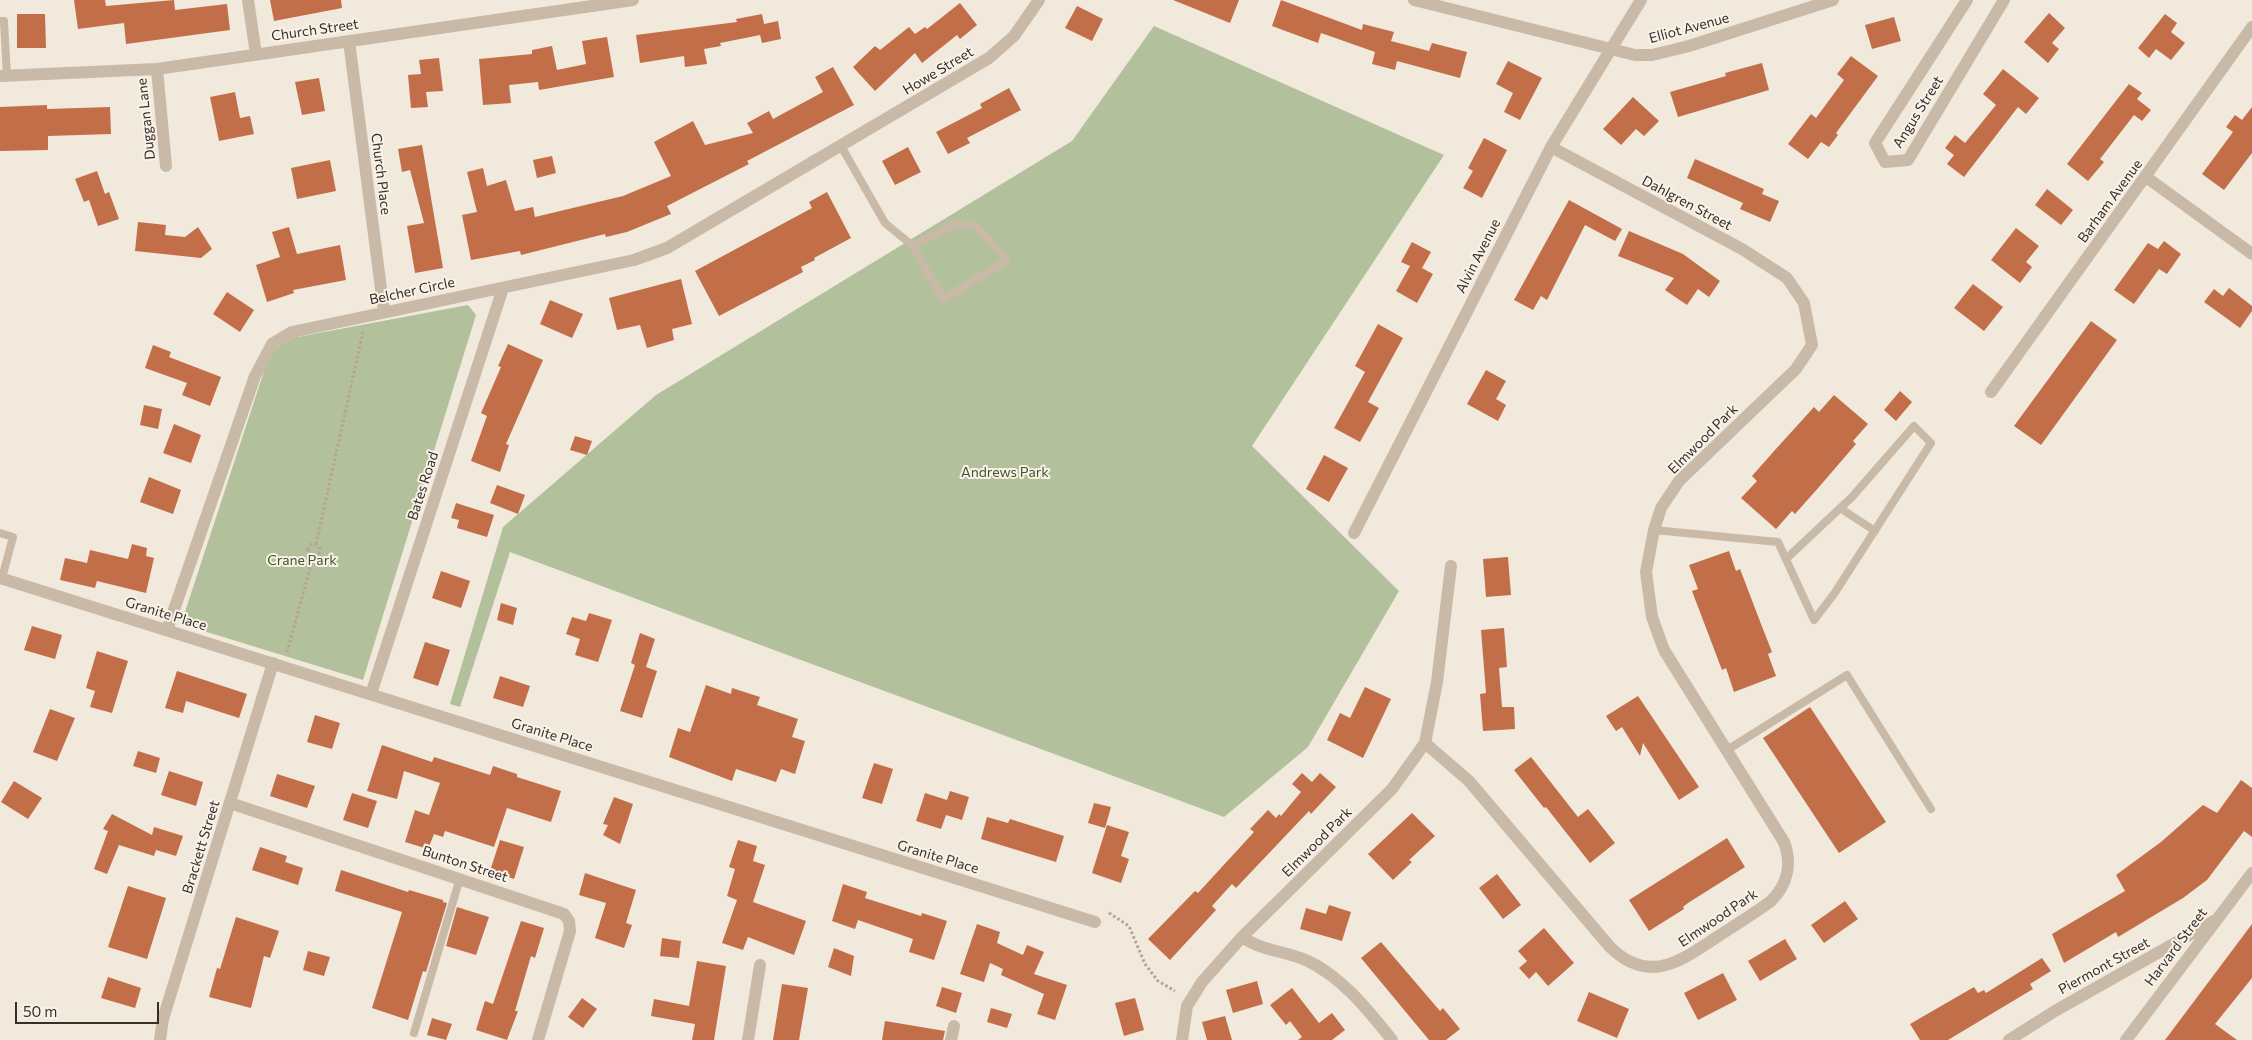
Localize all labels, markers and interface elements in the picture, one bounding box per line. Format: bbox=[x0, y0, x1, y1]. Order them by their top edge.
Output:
street label: Elliot Avenue bbox=[1647, 9, 1731, 47]
street label: Church Street bbox=[270, 16, 360, 44]
street label: Howe Street bbox=[900, 43, 976, 99]
street label: Angus Street bbox=[1889, 73, 1947, 151]
street label: Duggan Lane bbox=[133, 77, 159, 161]
street label: Church Place bbox=[368, 132, 394, 216]
street label: Barham Avenue bbox=[2074, 156, 2146, 246]
street label: Dahlgren Street bbox=[1639, 172, 1735, 234]
street label: Alvin Avenue bbox=[1452, 216, 1504, 296]
street label: Belcher Circle bbox=[368, 274, 456, 308]
street label: Elmwood Park bbox=[1665, 401, 1741, 477]
street label: Bates Road bbox=[404, 450, 442, 522]
park label: Andrews Park bbox=[961, 464, 1049, 480]
park label: Crane Park bbox=[267, 552, 337, 568]
street label: Granite Place bbox=[123, 594, 209, 634]
street label: Granite Place bbox=[509, 715, 595, 755]
street label: Brackett Street bbox=[179, 798, 223, 896]
street label: Elmwood Park bbox=[1279, 804, 1355, 880]
street label: Granite Place bbox=[895, 837, 981, 877]
street label: Bunton Street bbox=[420, 842, 510, 886]
street label: Elmwood Park bbox=[1675, 885, 1761, 951]
street label: Harvard Street bbox=[2141, 905, 2211, 989]
street label: Piermont Street bbox=[2055, 934, 2153, 998]
scale bar bbox=[18, 992, 161, 1024]
text: 50 m bbox=[23, 1002, 57, 1020]

